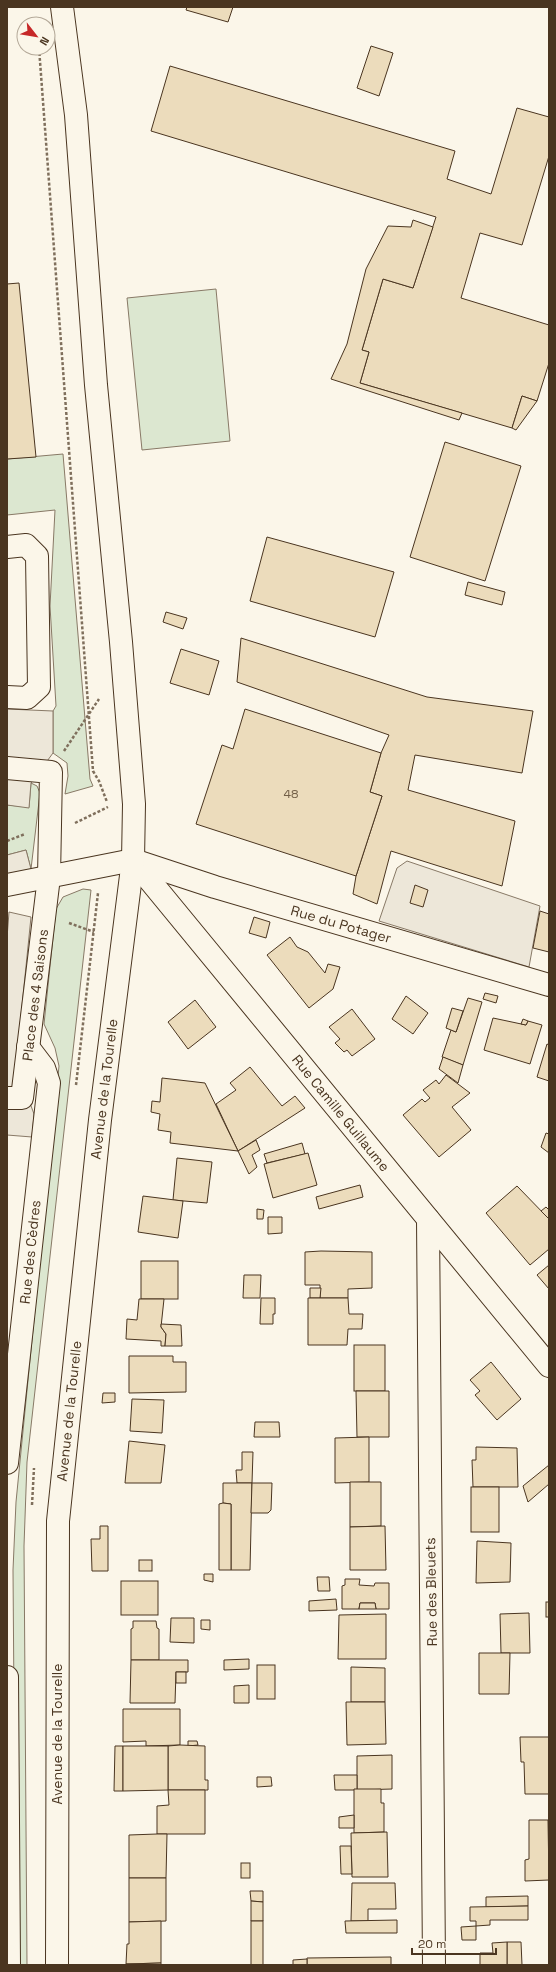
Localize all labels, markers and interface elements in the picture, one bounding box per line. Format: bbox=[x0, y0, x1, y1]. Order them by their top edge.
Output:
north arrow bbox=[16, 16, 56, 56]
text: N bbox=[37, 34, 52, 48]
house number: 48 bbox=[284, 786, 298, 802]
street label: Rue du Potager bbox=[289, 901, 393, 947]
street label: Place des 4 Saisons bbox=[18, 928, 52, 1062]
street label: Avenue de la Tourelle bbox=[86, 1018, 122, 1160]
street label: Rue Camille Guillaume bbox=[288, 1051, 394, 1175]
street label: Rue des Cèdres bbox=[16, 1199, 44, 1305]
street label: Avenue de la Tourelle bbox=[53, 1340, 85, 1482]
street label: Rue des Bleuets bbox=[421, 1537, 441, 1647]
street label: Avenue de la Tourelle bbox=[48, 1663, 66, 1805]
scale bar bbox=[412, 1930, 496, 1956]
text: 20 m bbox=[418, 1936, 446, 1952]

